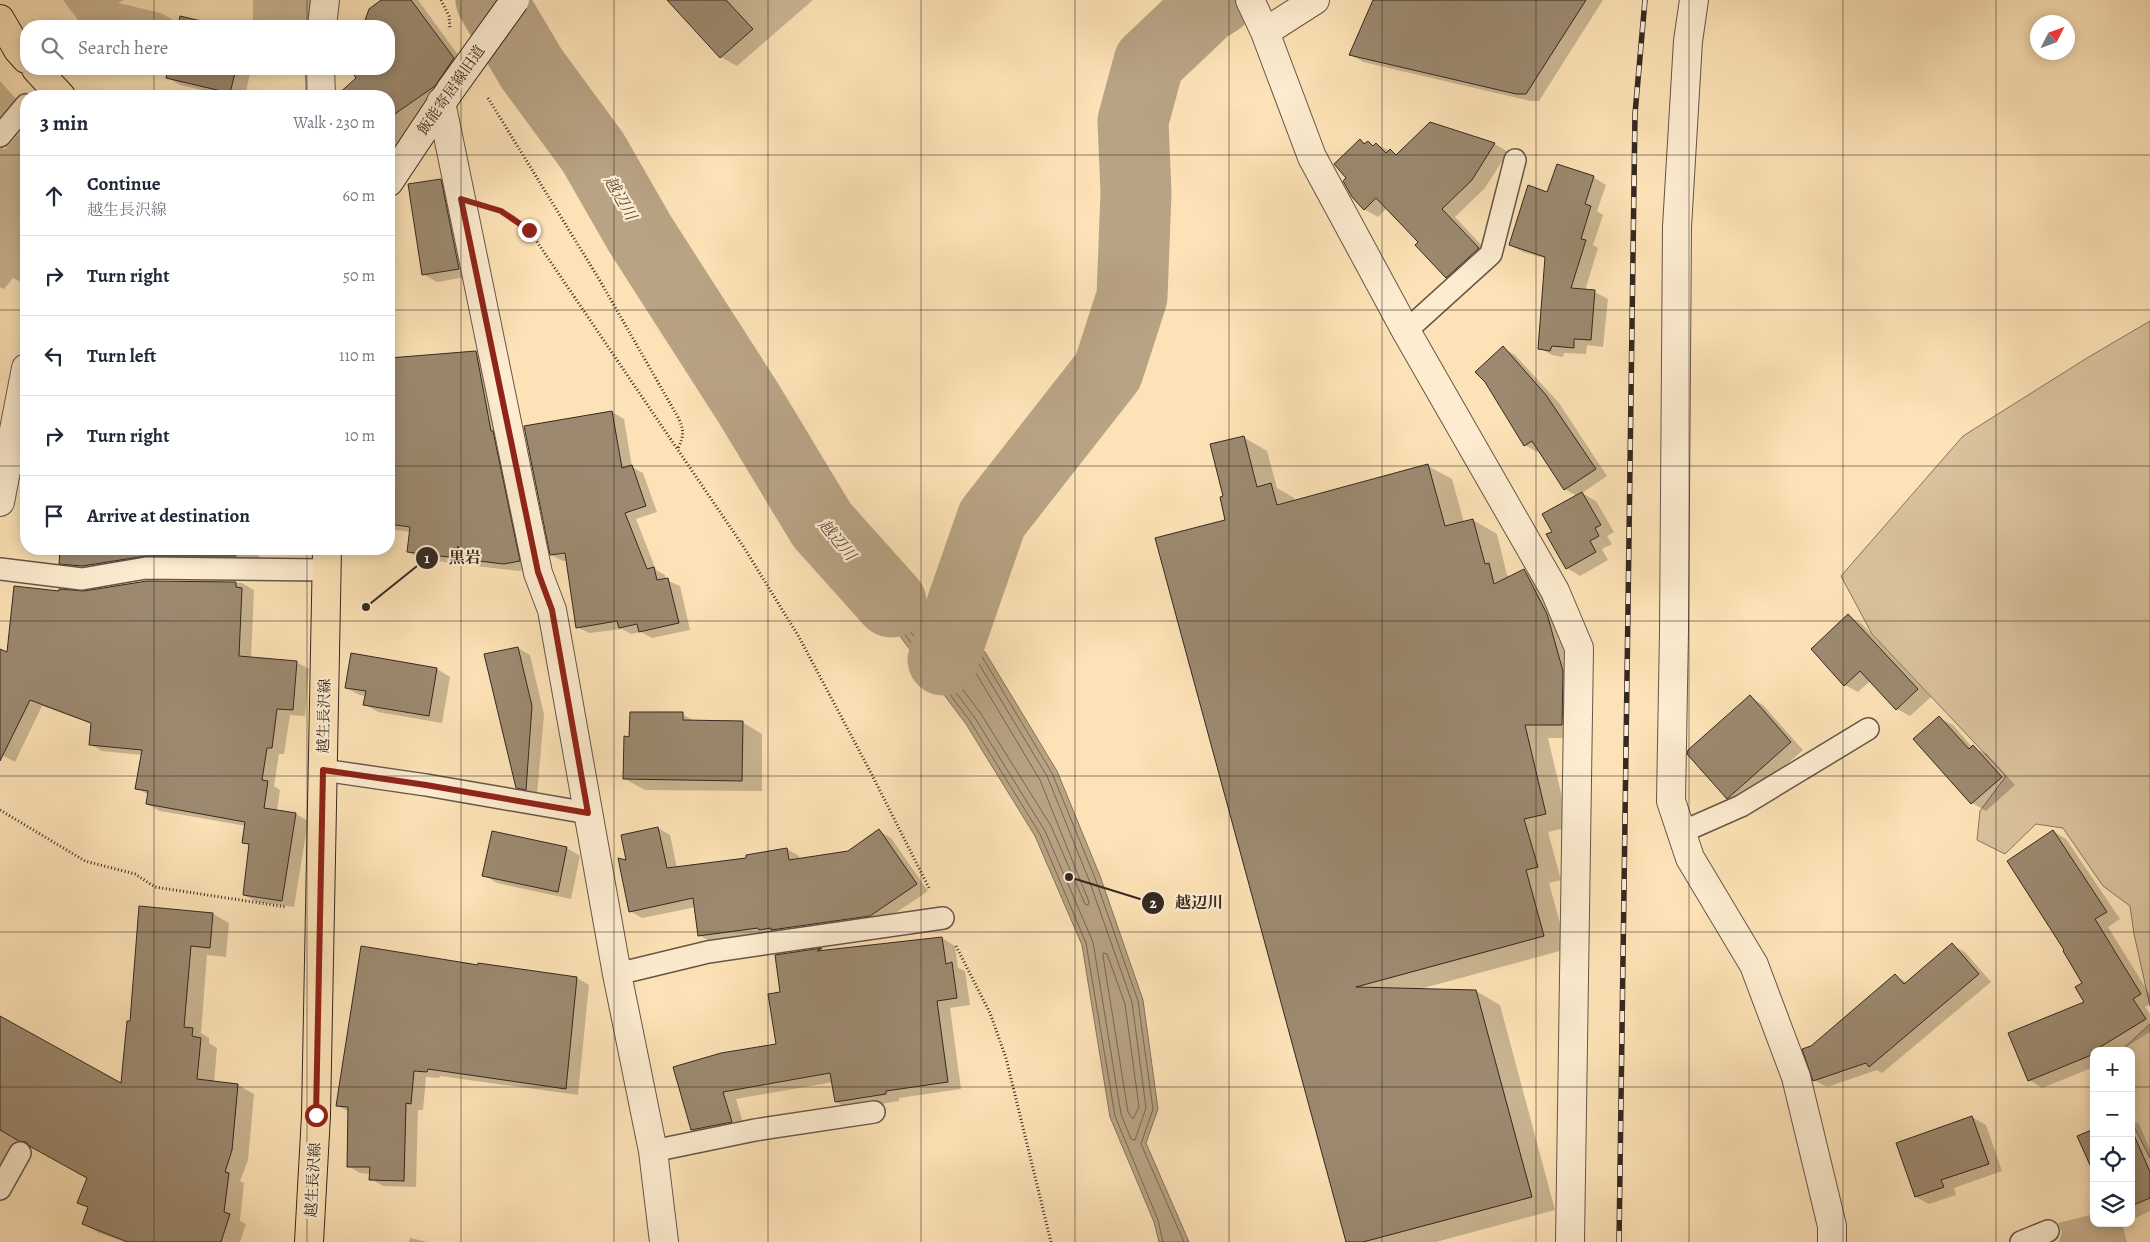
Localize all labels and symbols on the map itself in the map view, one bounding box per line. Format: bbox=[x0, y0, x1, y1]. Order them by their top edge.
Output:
north arrow bbox=[2030, 15, 2075, 60]
street label: 飯能寄居線旧道 bbox=[413, 41, 489, 139]
water label: 越辺川 bbox=[598, 172, 643, 226]
route end bbox=[518, 219, 541, 242]
water label: 越辺川 bbox=[813, 515, 862, 567]
callout: 黒岩 bbox=[414, 542, 491, 573]
text: 黒岩 bbox=[449, 547, 481, 569]
text: 1 bbox=[424, 548, 430, 568]
street label: 越生長沢線 bbox=[313, 678, 335, 754]
callout: 越辺川 bbox=[1140, 887, 1233, 918]
text: 越辺川 bbox=[1175, 892, 1223, 914]
text: 2 bbox=[1149, 893, 1157, 913]
route start bbox=[305, 1104, 328, 1127]
street label: 越生長沢線 bbox=[301, 1142, 325, 1218]

